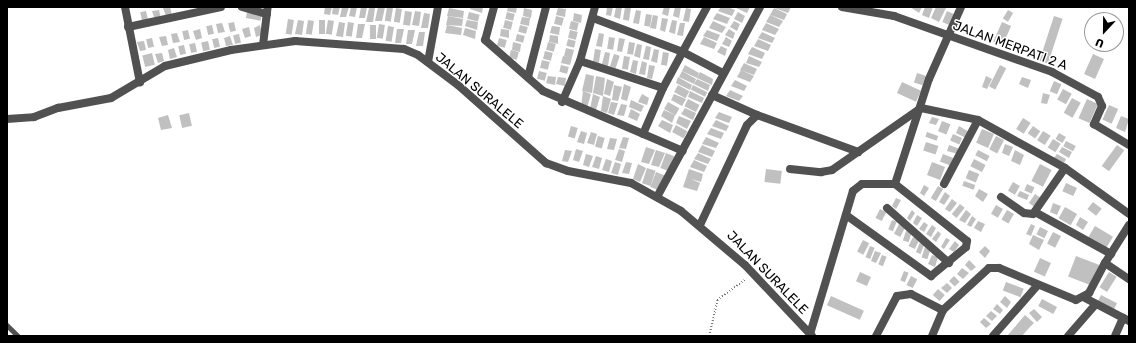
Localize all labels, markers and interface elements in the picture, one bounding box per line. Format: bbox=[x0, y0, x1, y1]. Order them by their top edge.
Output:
north arrow bbox=[1084, 12, 1124, 52]
street label: JALAN MERPATI 2 A bbox=[950, 18, 1070, 74]
text: U bbox=[1094, 35, 1106, 50]
street label: JALAN SURALELE bbox=[432, 50, 526, 132]
street label: JALAN SURALELE bbox=[723, 228, 811, 318]

